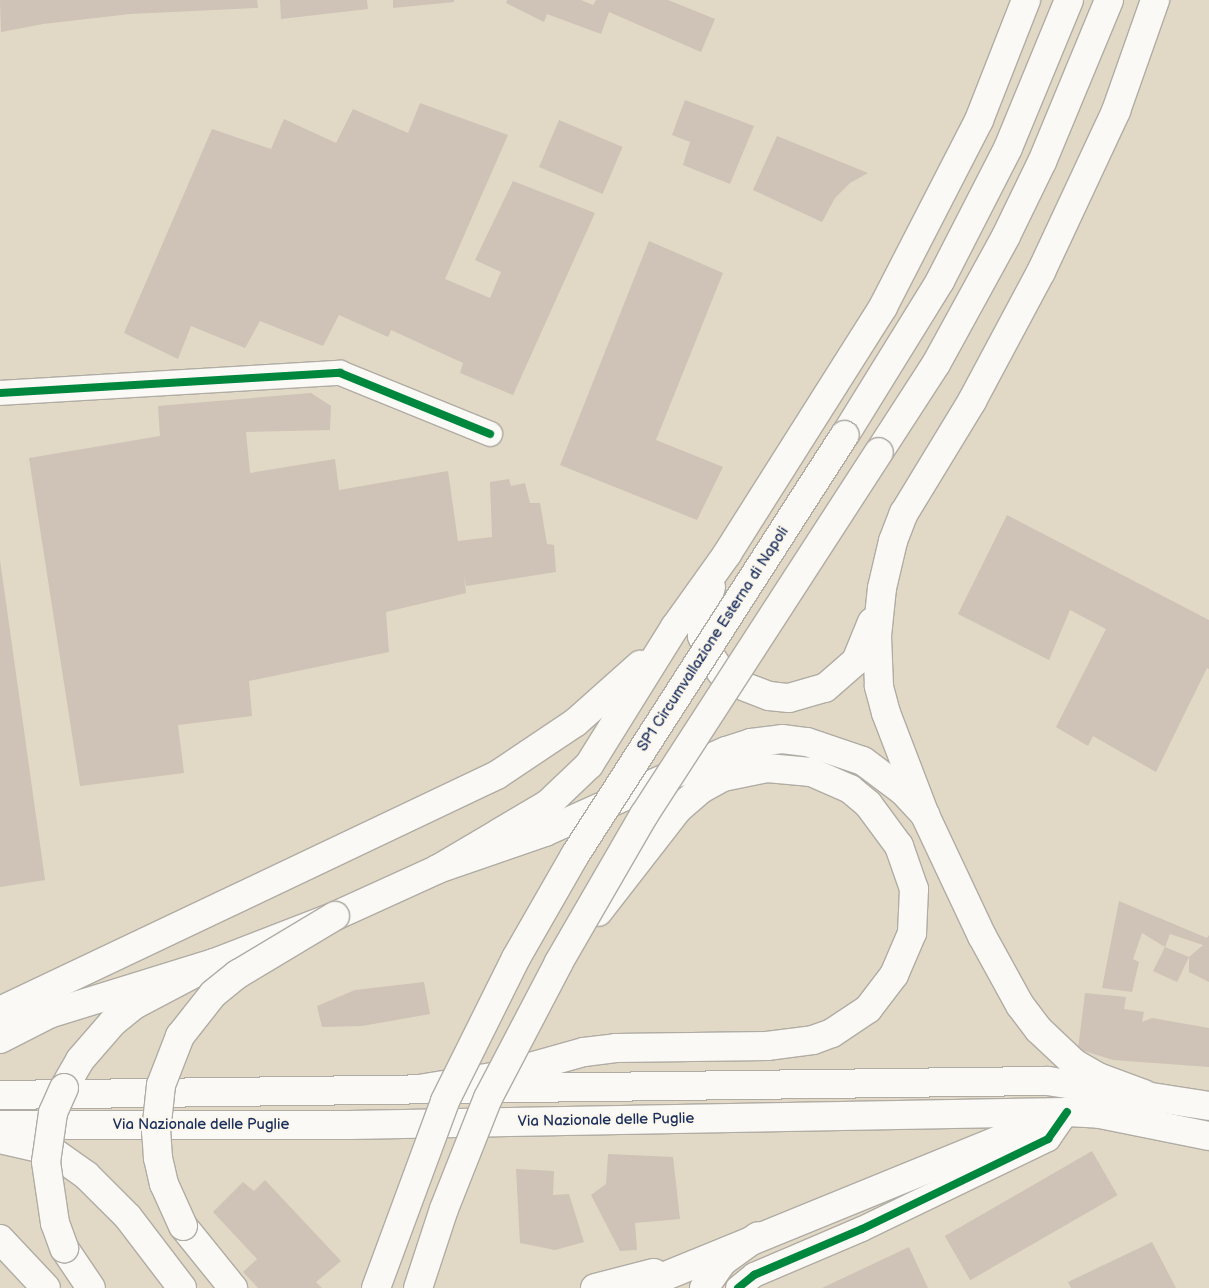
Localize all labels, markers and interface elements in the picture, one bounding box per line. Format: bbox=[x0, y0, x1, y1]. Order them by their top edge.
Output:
street label: SP1 Circumvallazione Esterna di Napoli bbox=[633, 523, 793, 755]
street label: Via Nazionale delle Puglie bbox=[518, 1109, 694, 1131]
street label: Via Nazionale delle Puglie bbox=[113, 1116, 289, 1134]

